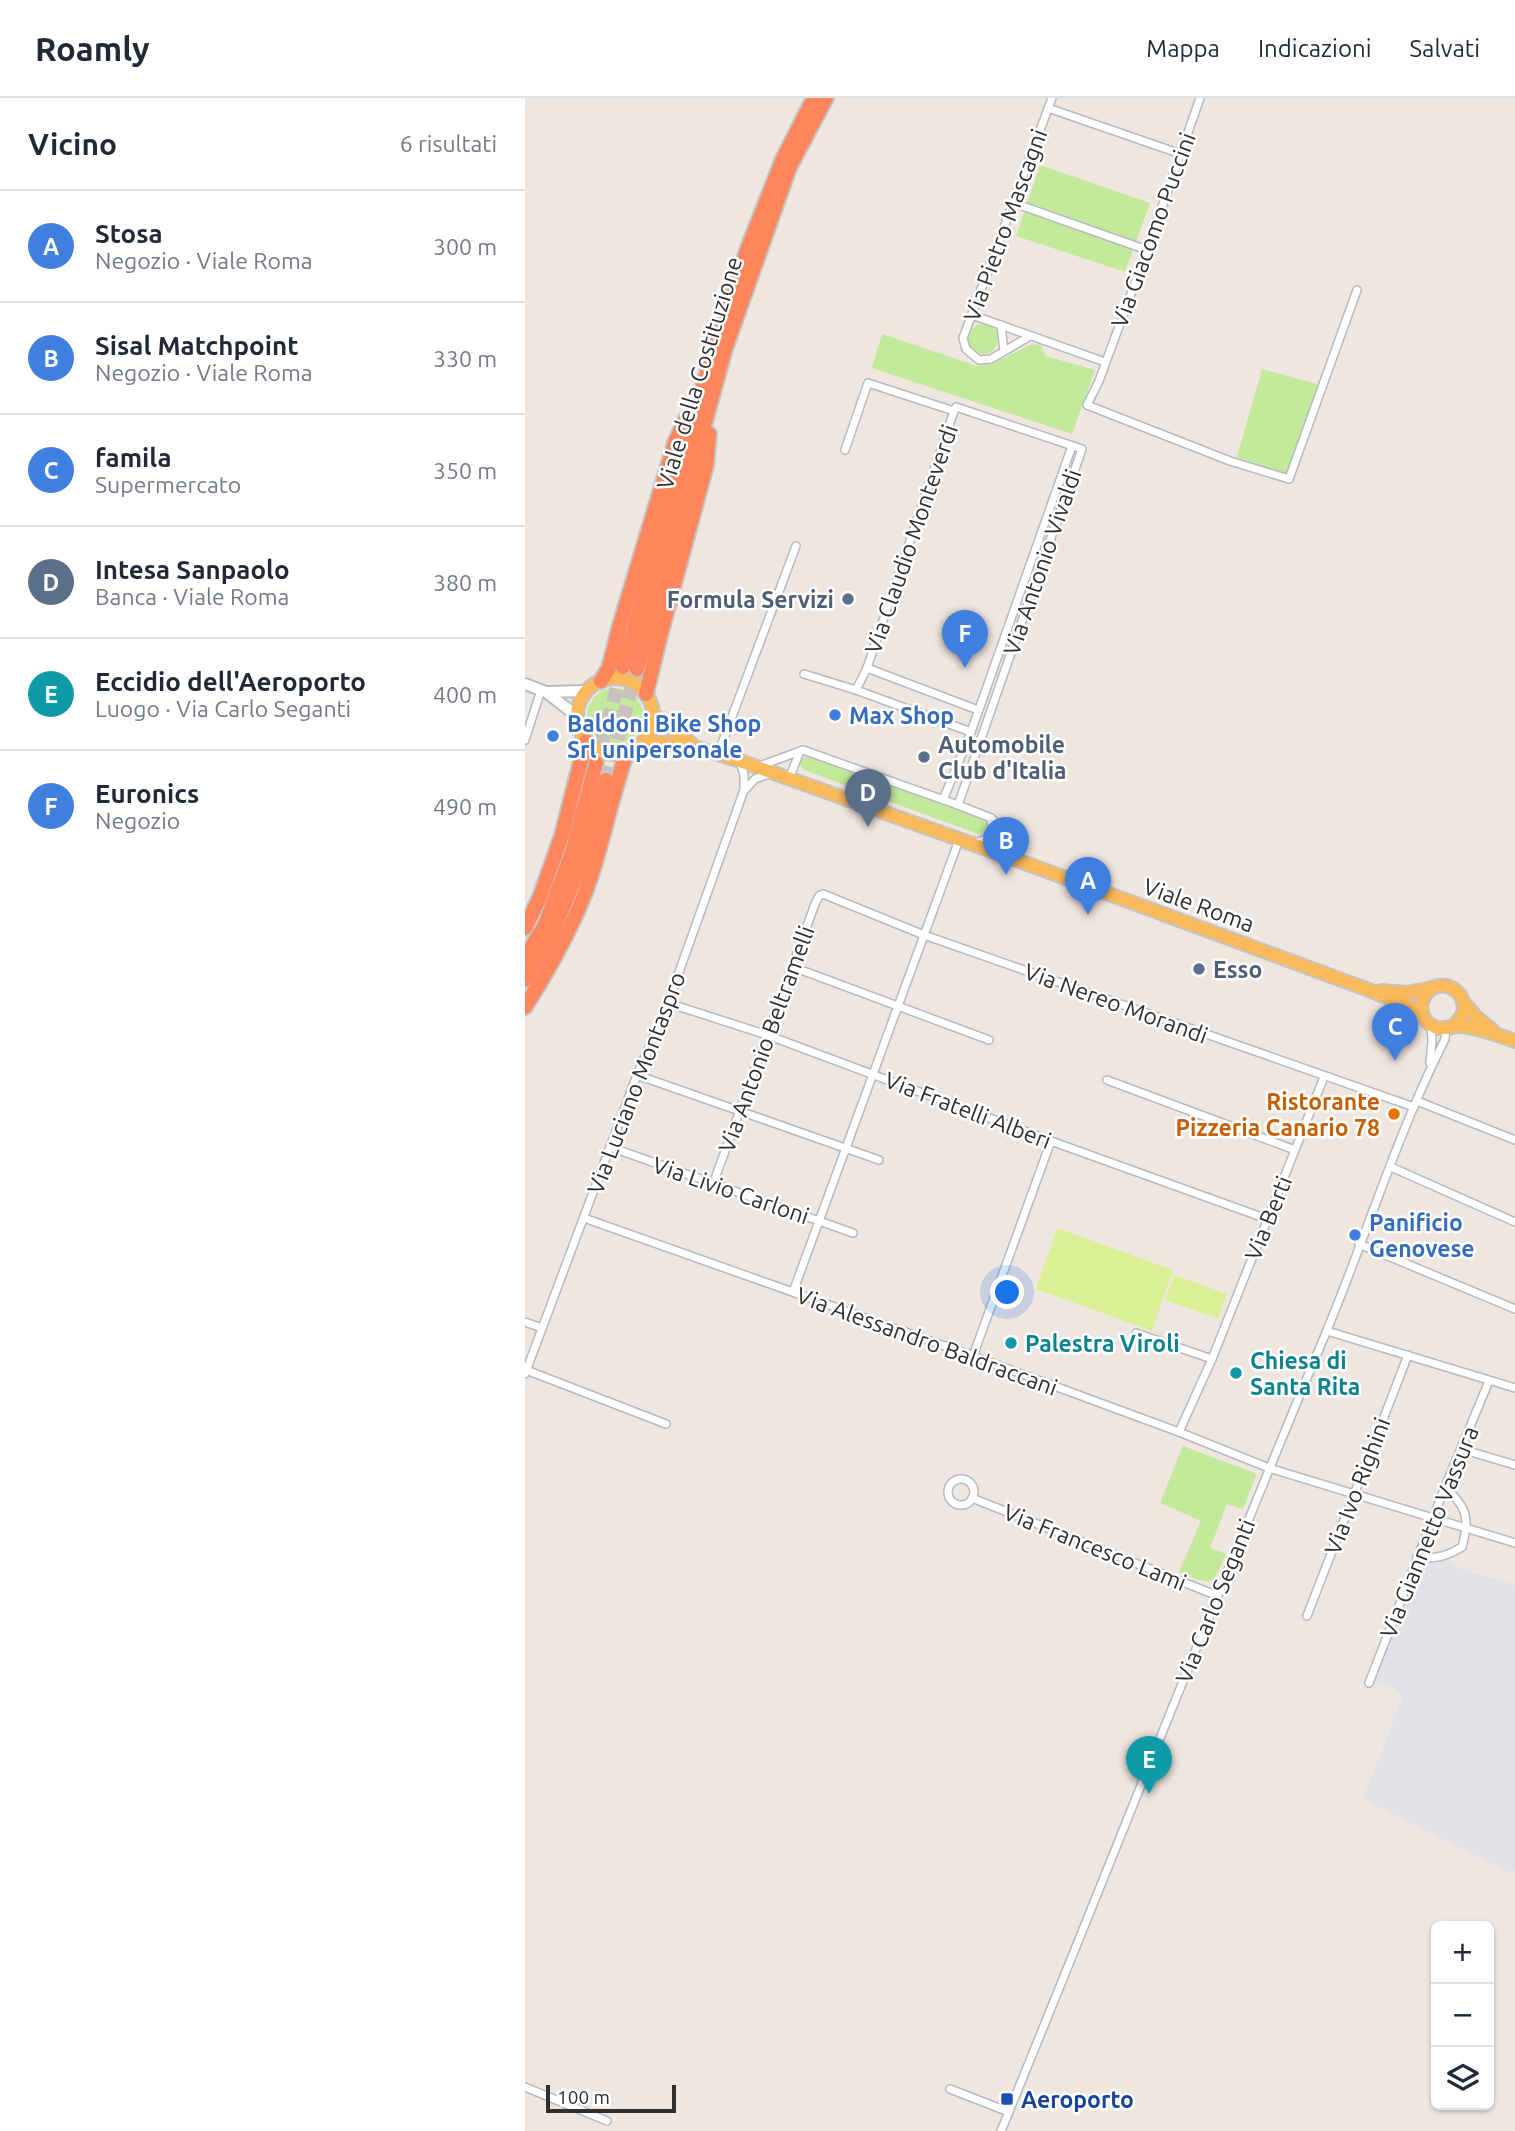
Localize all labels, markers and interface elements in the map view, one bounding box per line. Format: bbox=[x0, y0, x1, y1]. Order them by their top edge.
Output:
text: Roamly bbox=[35, 30, 149, 67]
text: Mappa bbox=[1146, 35, 1220, 62]
text: Indicazioni bbox=[1258, 35, 1372, 62]
text: Salvati bbox=[1410, 35, 1480, 62]
street label: Via Pietro Mascagni bbox=[959, 125, 1051, 325]
text: Vicino bbox=[28, 127, 117, 161]
street label: Via Giacomo Puccini bbox=[1106, 129, 1200, 331]
text: 6 risultati bbox=[400, 131, 497, 156]
text: Stosa bbox=[95, 219, 163, 248]
text: A bbox=[43, 234, 59, 259]
text: 300 m bbox=[433, 234, 497, 259]
text: Negozio · Viale Roma bbox=[95, 248, 313, 273]
street label: Viale della Costituzione bbox=[652, 254, 746, 492]
text: Sisal Matchpoint bbox=[95, 331, 298, 360]
text: B bbox=[43, 346, 59, 371]
text: 330 m bbox=[433, 346, 497, 371]
text: Negozio · Viale Roma bbox=[95, 360, 313, 385]
street label: Via Claudio Monteverdi bbox=[860, 421, 962, 657]
text: famila bbox=[95, 443, 172, 472]
text: C bbox=[44, 458, 58, 483]
text: 350 m bbox=[433, 458, 497, 483]
street label: Via Antonio Vivaldi bbox=[998, 466, 1086, 658]
text: Supermercato bbox=[95, 472, 241, 497]
text: Intesa Sanpaolo bbox=[95, 555, 290, 584]
text: D bbox=[43, 570, 59, 595]
text: 380 m bbox=[433, 570, 497, 595]
text: Banca · Viale Roma bbox=[95, 584, 289, 609]
place label: Formula Servizi bbox=[667, 587, 834, 612]
marker: Formula Servizi bbox=[840, 591, 856, 607]
pin: F bbox=[942, 610, 988, 668]
text: Eccidio dell'Aeroporto bbox=[95, 667, 366, 696]
text: E bbox=[44, 682, 58, 707]
text: 400 m bbox=[433, 682, 497, 707]
text: Luogo · Via Carlo Seganti bbox=[95, 696, 351, 721]
place label: Max Shop bbox=[849, 703, 954, 728]
marker: Max Shop bbox=[827, 707, 843, 723]
place label: Baldoni Bike Shop Srl unipersonale bbox=[567, 711, 761, 762]
marker: Baldoni Bike Shop Srl unipersonale bbox=[545, 728, 561, 744]
place label: Automobile Club d'Italia bbox=[938, 732, 1067, 783]
marker: Automobile Club d'Italia bbox=[916, 749, 932, 765]
pin: D bbox=[845, 769, 891, 827]
text: Euronics bbox=[95, 779, 199, 808]
text: F bbox=[45, 794, 57, 819]
text: 490 m bbox=[433, 794, 497, 819]
text: Negozio bbox=[95, 808, 180, 833]
pin: B bbox=[983, 817, 1029, 875]
pin: A bbox=[1065, 857, 1111, 915]
street label: Viale Roma bbox=[1140, 873, 1258, 937]
street label: Via Antonio Beltramelli bbox=[713, 922, 819, 1156]
place label: Esso bbox=[1213, 957, 1262, 982]
street label: Via Nereo Morandi bbox=[1021, 958, 1211, 1048]
marker: Esso bbox=[1191, 961, 1207, 977]
street label: Via Luciano Montaspro bbox=[582, 968, 690, 1198]
pin: C bbox=[1372, 1003, 1418, 1061]
street label: Via Fratelli Alberi bbox=[881, 1067, 1055, 1153]
place label: Ristorante Pizzeria Canario 78 bbox=[1175, 1089, 1380, 1140]
marker: Ristorante Pizzeria Canario 78 bbox=[1386, 1106, 1402, 1122]
street label: Via Livio Carloni bbox=[650, 1152, 812, 1228]
street label: Via Berti bbox=[1240, 1172, 1296, 1264]
place label: Panificio Genovese bbox=[1369, 1210, 1475, 1261]
marker: Panificio Genovese bbox=[1347, 1227, 1363, 1243]
your location bbox=[990, 1275, 1024, 1309]
street label: Via Alessandro Baldraccani bbox=[793, 1282, 1061, 1400]
place label: Palestra Viroli bbox=[1025, 1331, 1180, 1356]
marker: Palestra Viroli bbox=[1003, 1335, 1019, 1351]
place label: Chiesa di Santa Rita bbox=[1250, 1348, 1360, 1399]
marker: Chiesa di Santa Rita bbox=[1228, 1365, 1244, 1381]
street label: Via Ivo Righini bbox=[1319, 1414, 1395, 1558]
street label: Via Giannetto Vassura bbox=[1375, 1423, 1483, 1641]
street label: Via Francesco Lami bbox=[1000, 1499, 1190, 1595]
street label: Via Carlo Seganti bbox=[1171, 1515, 1259, 1687]
pin: E bbox=[1126, 1736, 1172, 1794]
map controls bbox=[1431, 1921, 1494, 2110]
button: + bbox=[1431, 1921, 1494, 1984]
button: − bbox=[1431, 1984, 1494, 2047]
button: layers bbox=[1431, 2047, 1494, 2110]
scale bar bbox=[546, 2082, 675, 2114]
text: 100 m bbox=[557, 2086, 610, 2108]
place label: Aeroporto bbox=[1021, 2087, 1134, 2112]
marker: Aeroporto bbox=[999, 2091, 1015, 2107]

